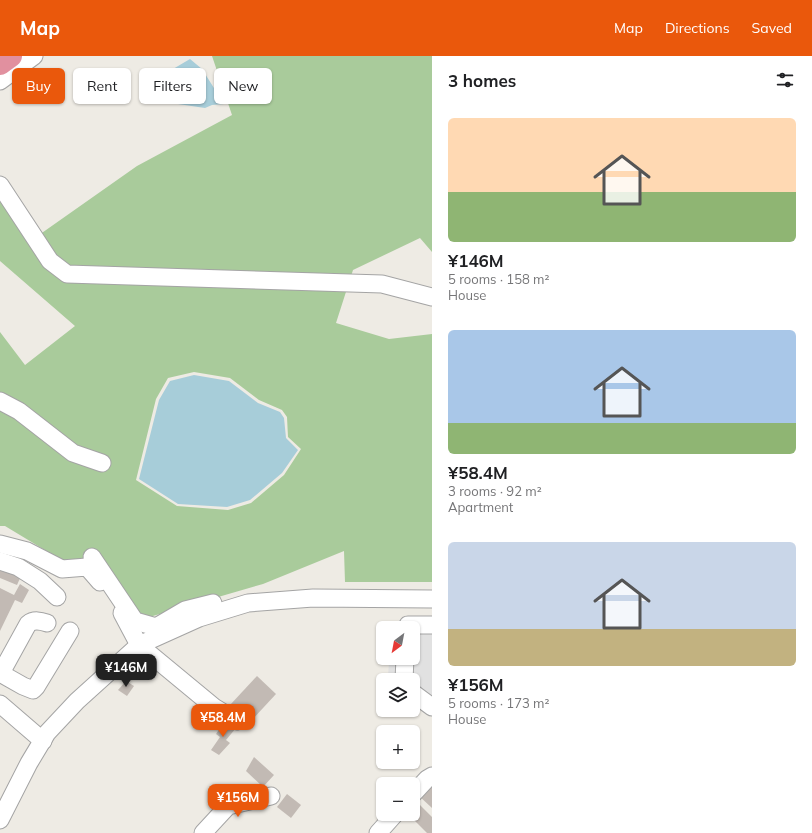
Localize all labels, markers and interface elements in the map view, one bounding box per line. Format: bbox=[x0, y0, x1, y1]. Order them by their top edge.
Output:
text: Map bbox=[20, 16, 60, 40]
text: Map bbox=[614, 19, 643, 37]
text: Directions bbox=[665, 19, 730, 37]
text: Saved bbox=[752, 19, 792, 37]
chip: Buy bbox=[12, 68, 65, 104]
chip: Rent bbox=[73, 68, 131, 104]
chip: Filters bbox=[139, 68, 206, 104]
chip: New bbox=[214, 68, 272, 104]
icon: filters bbox=[774, 69, 796, 91]
text: 3 homes bbox=[448, 70, 516, 91]
icon: home bbox=[586, 144, 658, 216]
text: ¥146M bbox=[448, 250, 504, 271]
text: 5 rooms · 158 m² bbox=[448, 271, 549, 287]
text: House bbox=[448, 287, 486, 303]
icon: home bbox=[586, 356, 658, 428]
text: ¥58.4M bbox=[448, 462, 508, 483]
text: 3 rooms · 92 m² bbox=[448, 483, 542, 499]
text: Apartment bbox=[448, 499, 513, 515]
icon: home bbox=[586, 568, 658, 640]
north arrow bbox=[376, 621, 420, 665]
map controls bbox=[376, 621, 420, 821]
pin: ¥146M bbox=[98, 654, 154, 688]
text: ¥146M bbox=[105, 659, 147, 675]
button: layers bbox=[376, 673, 420, 717]
text: ¥156M bbox=[448, 674, 504, 695]
text: 5 rooms · 173 m² bbox=[448, 695, 549, 711]
pin: ¥58.4M bbox=[190, 704, 256, 738]
text: ¥58.4M bbox=[200, 709, 246, 725]
text: House bbox=[448, 711, 486, 727]
button: + bbox=[376, 725, 420, 769]
button: − bbox=[376, 777, 420, 821]
pin: ¥156M bbox=[210, 784, 266, 818]
text: ¥156M bbox=[217, 789, 259, 805]

